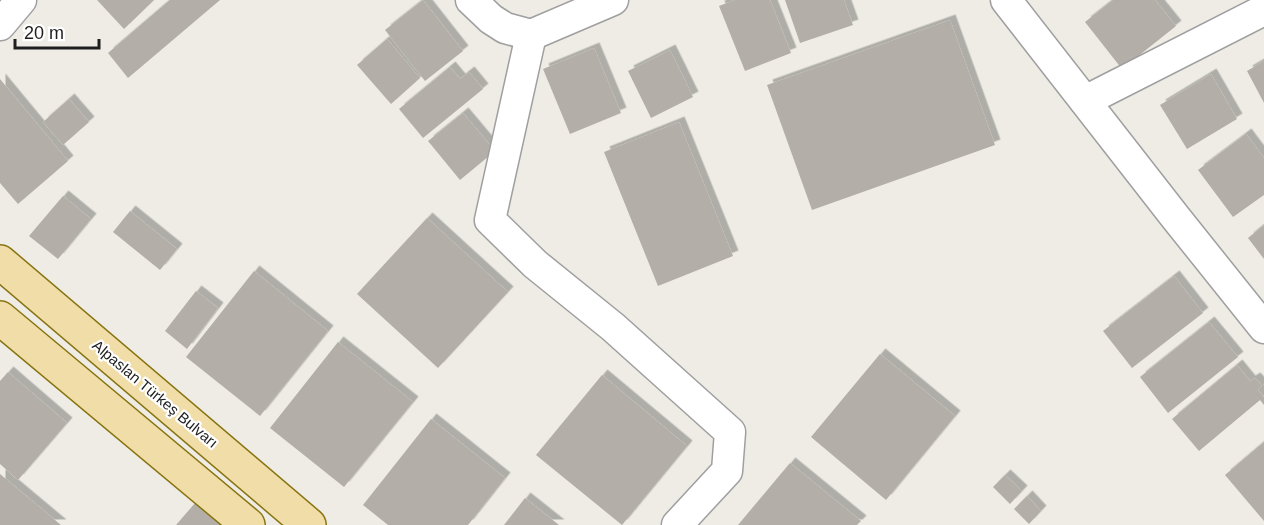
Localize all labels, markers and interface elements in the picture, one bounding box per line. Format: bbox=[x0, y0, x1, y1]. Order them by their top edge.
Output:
scale bar bbox=[15, 12, 99, 50]
text: 20 m bbox=[24, 23, 64, 43]
street label: Alpaslan Türkeş Bulvarı bbox=[89, 336, 221, 451]

